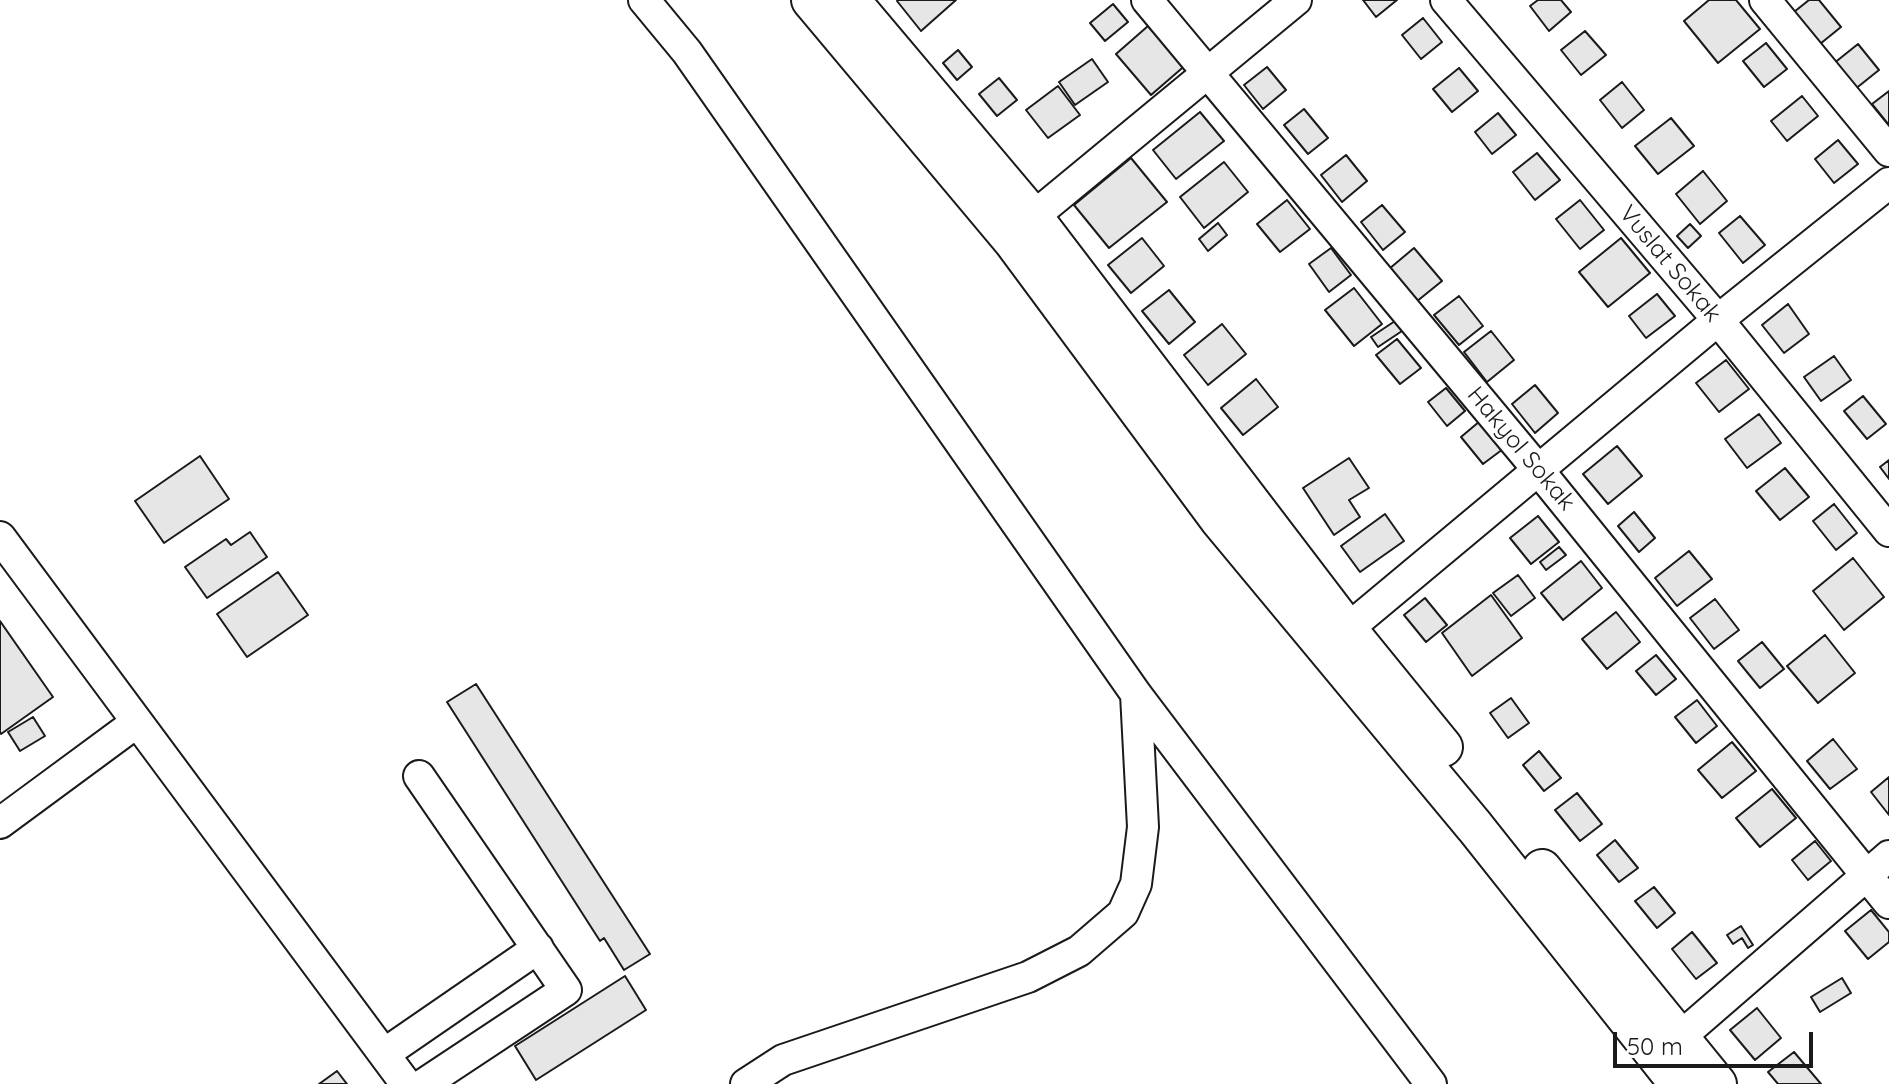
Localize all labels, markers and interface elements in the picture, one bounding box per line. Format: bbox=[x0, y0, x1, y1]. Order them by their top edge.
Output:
street label: Vuslat Sokak bbox=[1613, 200, 1727, 328]
street label: Hakyol Sokak bbox=[1461, 381, 1581, 517]
scale bar bbox=[1617, 1016, 1817, 1066]
text: 50 m bbox=[1627, 1031, 1683, 1061]

